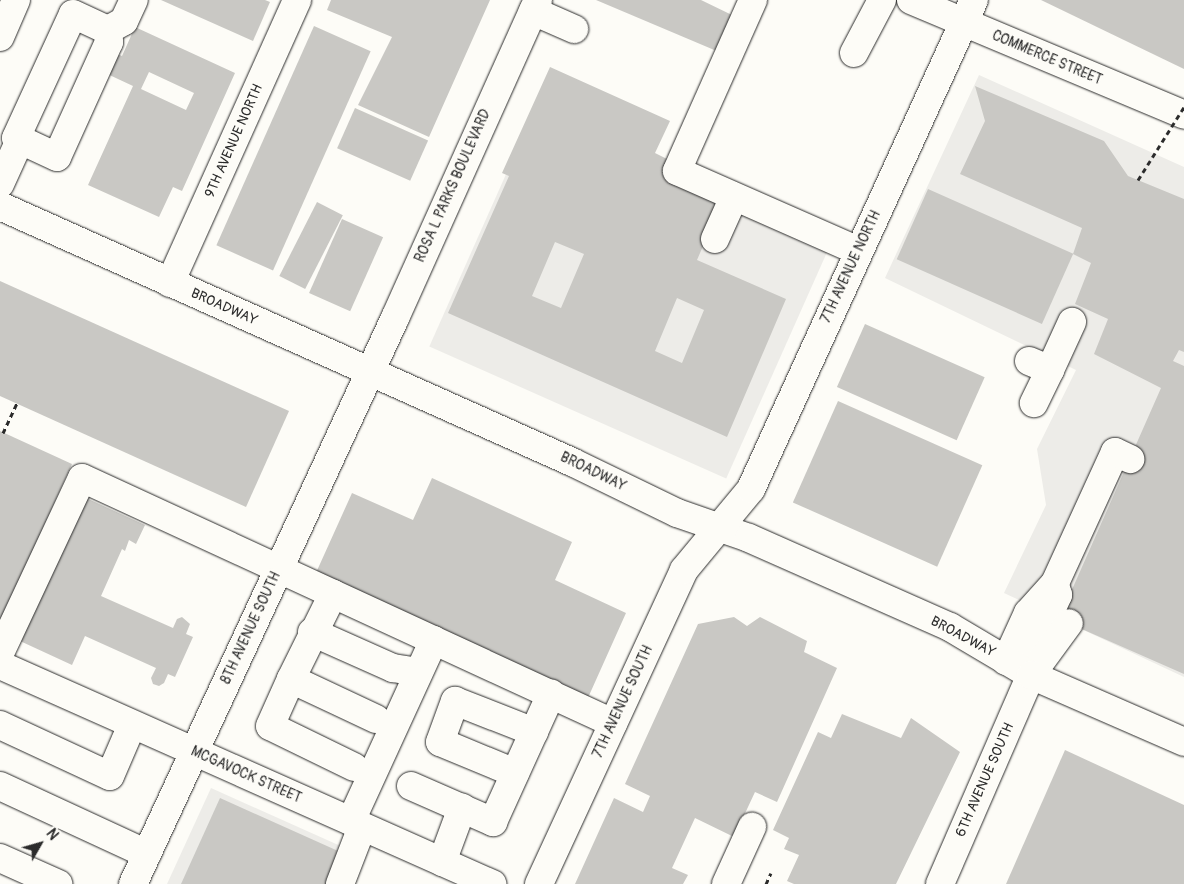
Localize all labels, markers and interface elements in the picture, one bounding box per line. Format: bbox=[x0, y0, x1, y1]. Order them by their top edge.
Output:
street label: COMMERCE STREET bbox=[989, 27, 1105, 89]
street label: 9TH AVENUE NORTH bbox=[201, 82, 267, 200]
street label: ROSA L PARKS BOULEVARD bbox=[412, 107, 494, 265]
street label: 7TH AVENUE NORTH bbox=[818, 208, 884, 326]
street label: BROADWAY bbox=[188, 285, 260, 329]
street label: BROADWAY bbox=[557, 449, 629, 495]
street label: 8TH AVENUE SOUTH bbox=[218, 569, 284, 687]
street label: BROADWAY bbox=[928, 613, 998, 661]
street label: 7TH AVENUE SOUTH bbox=[590, 643, 656, 761]
street label: 6TH AVENUE SOUTH bbox=[952, 720, 1018, 840]
street label: MCGAVOCK STREET bbox=[188, 743, 304, 807]
north arrow bbox=[15, 819, 65, 869]
text: N bbox=[43, 825, 62, 843]

